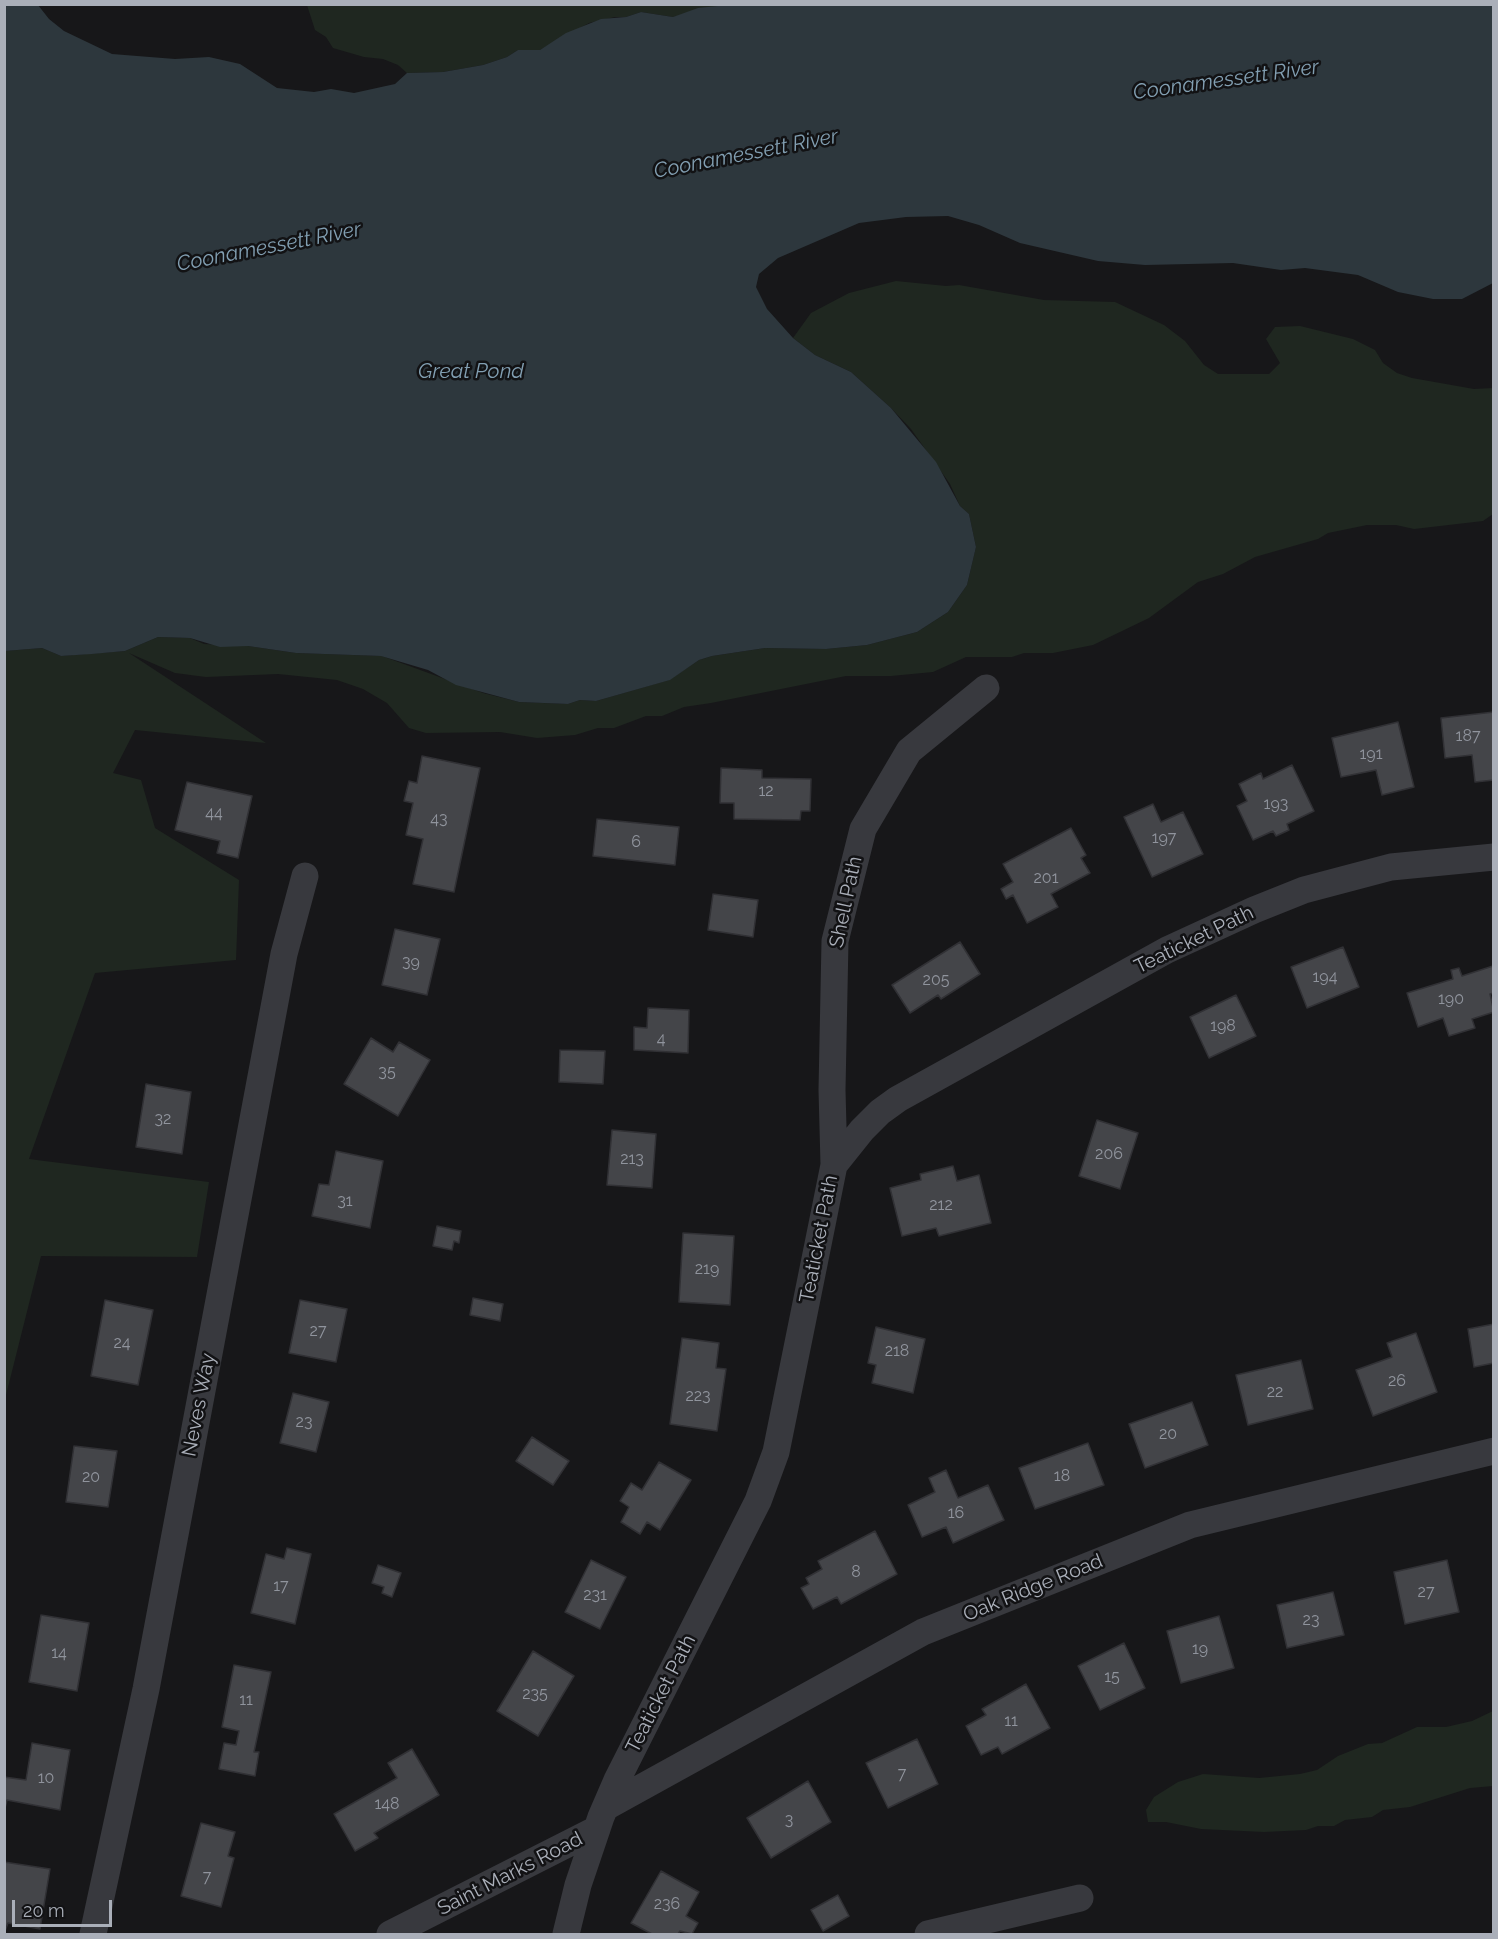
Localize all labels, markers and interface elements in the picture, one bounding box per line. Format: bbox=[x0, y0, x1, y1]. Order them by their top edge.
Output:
water label: Coonamessett River bbox=[1131, 54, 1321, 106]
water label: Coonamessett River bbox=[652, 124, 840, 184]
water label: Coonamessett River bbox=[175, 217, 363, 277]
water label: Great Pond bbox=[418, 359, 524, 385]
house number: 187 bbox=[1456, 726, 1480, 746]
house number: 191 bbox=[1359, 744, 1383, 764]
house number: 12 bbox=[758, 781, 774, 801]
house number: 193 bbox=[1264, 794, 1288, 814]
house number: 44 bbox=[205, 803, 223, 823]
house number: 43 bbox=[430, 809, 448, 829]
house number: 197 bbox=[1152, 828, 1176, 848]
house number: 6 bbox=[631, 832, 641, 852]
street label: Shell Path bbox=[825, 854, 867, 950]
house number: 201 bbox=[1034, 868, 1058, 888]
street label: Teaticket Path bbox=[1131, 901, 1257, 979]
house number: 39 bbox=[402, 952, 420, 972]
house number: 194 bbox=[1313, 967, 1337, 987]
house number: 205 bbox=[923, 970, 949, 990]
house number: 190 bbox=[1438, 989, 1464, 1009]
house number: 198 bbox=[1210, 1016, 1236, 1036]
house number: 4 bbox=[657, 1029, 665, 1049]
house number: 35 bbox=[378, 1062, 396, 1082]
house number: 32 bbox=[155, 1109, 171, 1129]
house number: 206 bbox=[1095, 1144, 1123, 1164]
house number: 213 bbox=[620, 1149, 644, 1169]
street label: Teaticket Path bbox=[795, 1173, 843, 1305]
house number: 31 bbox=[337, 1191, 353, 1211]
house number: 212 bbox=[929, 1195, 953, 1215]
house number: 219 bbox=[695, 1259, 719, 1279]
house number: 27 bbox=[310, 1321, 326, 1341]
house number: 24 bbox=[113, 1333, 131, 1353]
house number: 218 bbox=[885, 1341, 909, 1361]
street label: Neves Way bbox=[177, 1351, 221, 1459]
house number: 26 bbox=[1388, 1371, 1406, 1391]
house number: 22 bbox=[1267, 1382, 1283, 1402]
house number: 223 bbox=[685, 1386, 711, 1406]
house number: 23 bbox=[296, 1412, 312, 1432]
house number: 20 bbox=[1159, 1424, 1177, 1444]
house number: 18 bbox=[1054, 1466, 1070, 1486]
house number: 20 bbox=[82, 1467, 100, 1487]
house number: 16 bbox=[948, 1503, 964, 1523]
street label: Oak Ridge Road bbox=[960, 1549, 1106, 1627]
house number: 8 bbox=[851, 1562, 861, 1582]
house number: 17 bbox=[273, 1576, 289, 1596]
house number: 27 bbox=[1418, 1582, 1434, 1602]
house number: 231 bbox=[583, 1585, 607, 1605]
house number: 23 bbox=[1303, 1610, 1319, 1630]
street label: Teaticket Path bbox=[621, 1631, 701, 1757]
house number: 19 bbox=[1192, 1639, 1208, 1659]
house number: 14 bbox=[51, 1643, 67, 1663]
house number: 15 bbox=[1104, 1667, 1120, 1687]
house number: 235 bbox=[522, 1684, 548, 1704]
house number: 11 bbox=[239, 1690, 253, 1710]
house number: 11 bbox=[1004, 1711, 1018, 1731]
house number: 7 bbox=[898, 1764, 906, 1784]
house number: 10 bbox=[38, 1768, 54, 1788]
house number: 148 bbox=[374, 1794, 400, 1814]
house number: 3 bbox=[785, 1810, 793, 1830]
street label: Saint Marks Road bbox=[434, 1827, 586, 1921]
house number: 7 bbox=[203, 1867, 211, 1887]
scale bar bbox=[15, 1888, 116, 1926]
house number: 236 bbox=[654, 1894, 680, 1914]
text: 20 m bbox=[23, 1900, 65, 1921]

